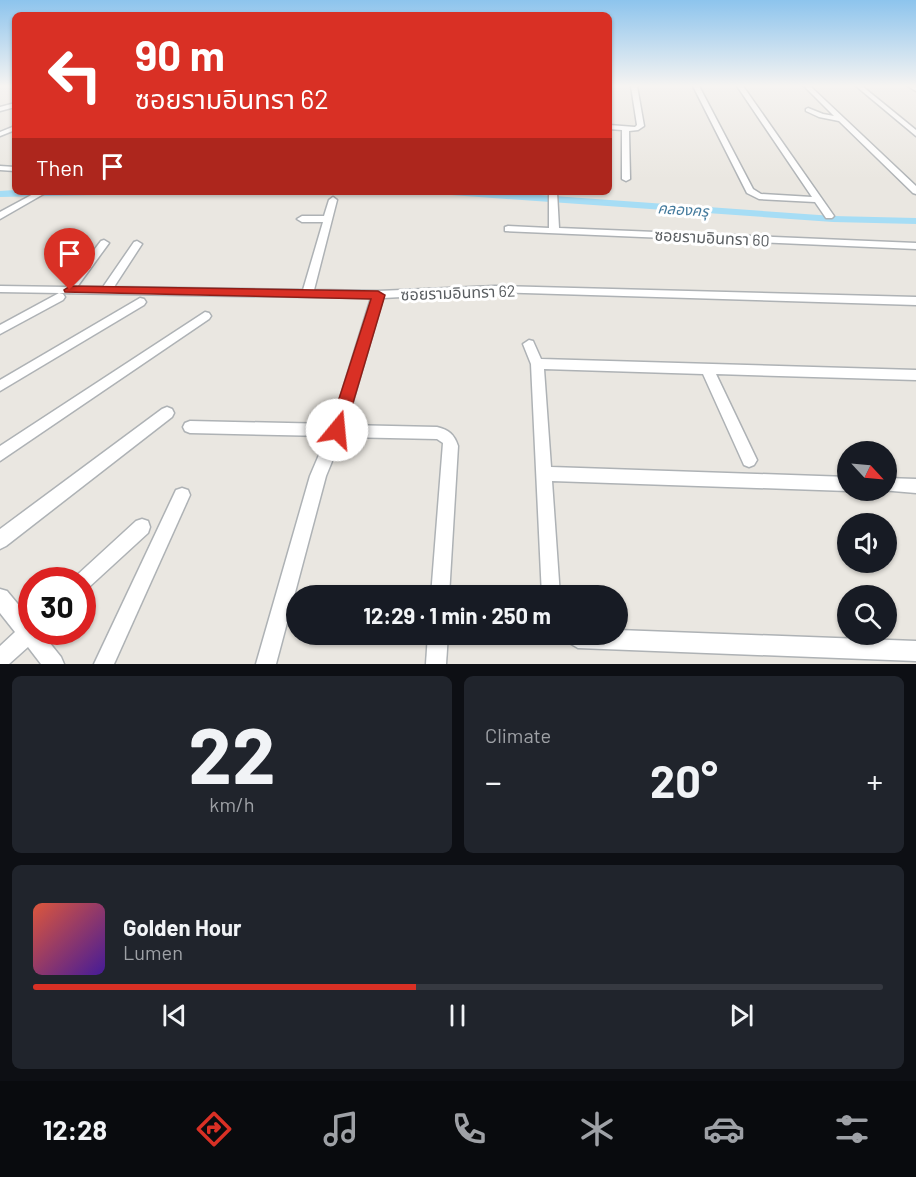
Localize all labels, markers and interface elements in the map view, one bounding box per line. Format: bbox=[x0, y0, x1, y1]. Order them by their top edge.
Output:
text: 90 m bbox=[135, 29, 225, 79]
icon: left bbox=[36, 36, 114, 114]
text: ซอยรามอินทรา 62 bbox=[135, 82, 329, 114]
icon: arrive bbox=[96, 150, 129, 183]
text: Then bbox=[36, 154, 84, 180]
water label: คลองครุ bbox=[657, 198, 711, 221]
street label: ซอยรามอินทรา 60 bbox=[654, 224, 770, 250]
pin bbox=[44, 228, 95, 290]
icon: arrive bbox=[53, 237, 86, 270]
street label: ซอยรามอินทรา 62 bbox=[400, 281, 516, 303]
position arrow bbox=[305, 398, 369, 462]
north arrow bbox=[837, 441, 897, 501]
map controls bbox=[837, 441, 897, 645]
button: sound bbox=[837, 513, 897, 573]
speed limit sign: 30 bbox=[18, 567, 96, 645]
button: search bbox=[837, 585, 897, 645]
text: 12:29 · 1 min · 250 m bbox=[363, 602, 551, 628]
text: 22 bbox=[188, 706, 276, 800]
text: Climate bbox=[485, 723, 551, 747]
text: 20° bbox=[650, 753, 718, 807]
text: − bbox=[485, 761, 502, 801]
text: + bbox=[867, 761, 883, 801]
text: km/h bbox=[209, 792, 255, 816]
text: Golden Hour bbox=[123, 914, 241, 940]
text: Lumen bbox=[123, 940, 183, 964]
icon: previous bbox=[158, 999, 191, 1032]
icon: pause bbox=[441, 999, 474, 1032]
icon: next bbox=[725, 999, 758, 1032]
icon: directions bbox=[193, 1108, 235, 1150]
icon: music bbox=[320, 1108, 362, 1150]
icon: phone bbox=[448, 1108, 490, 1150]
icon: climate bbox=[576, 1108, 618, 1150]
icon: car bbox=[703, 1108, 745, 1150]
icon: filters bbox=[831, 1108, 873, 1150]
text: 12:28 bbox=[43, 1113, 107, 1145]

